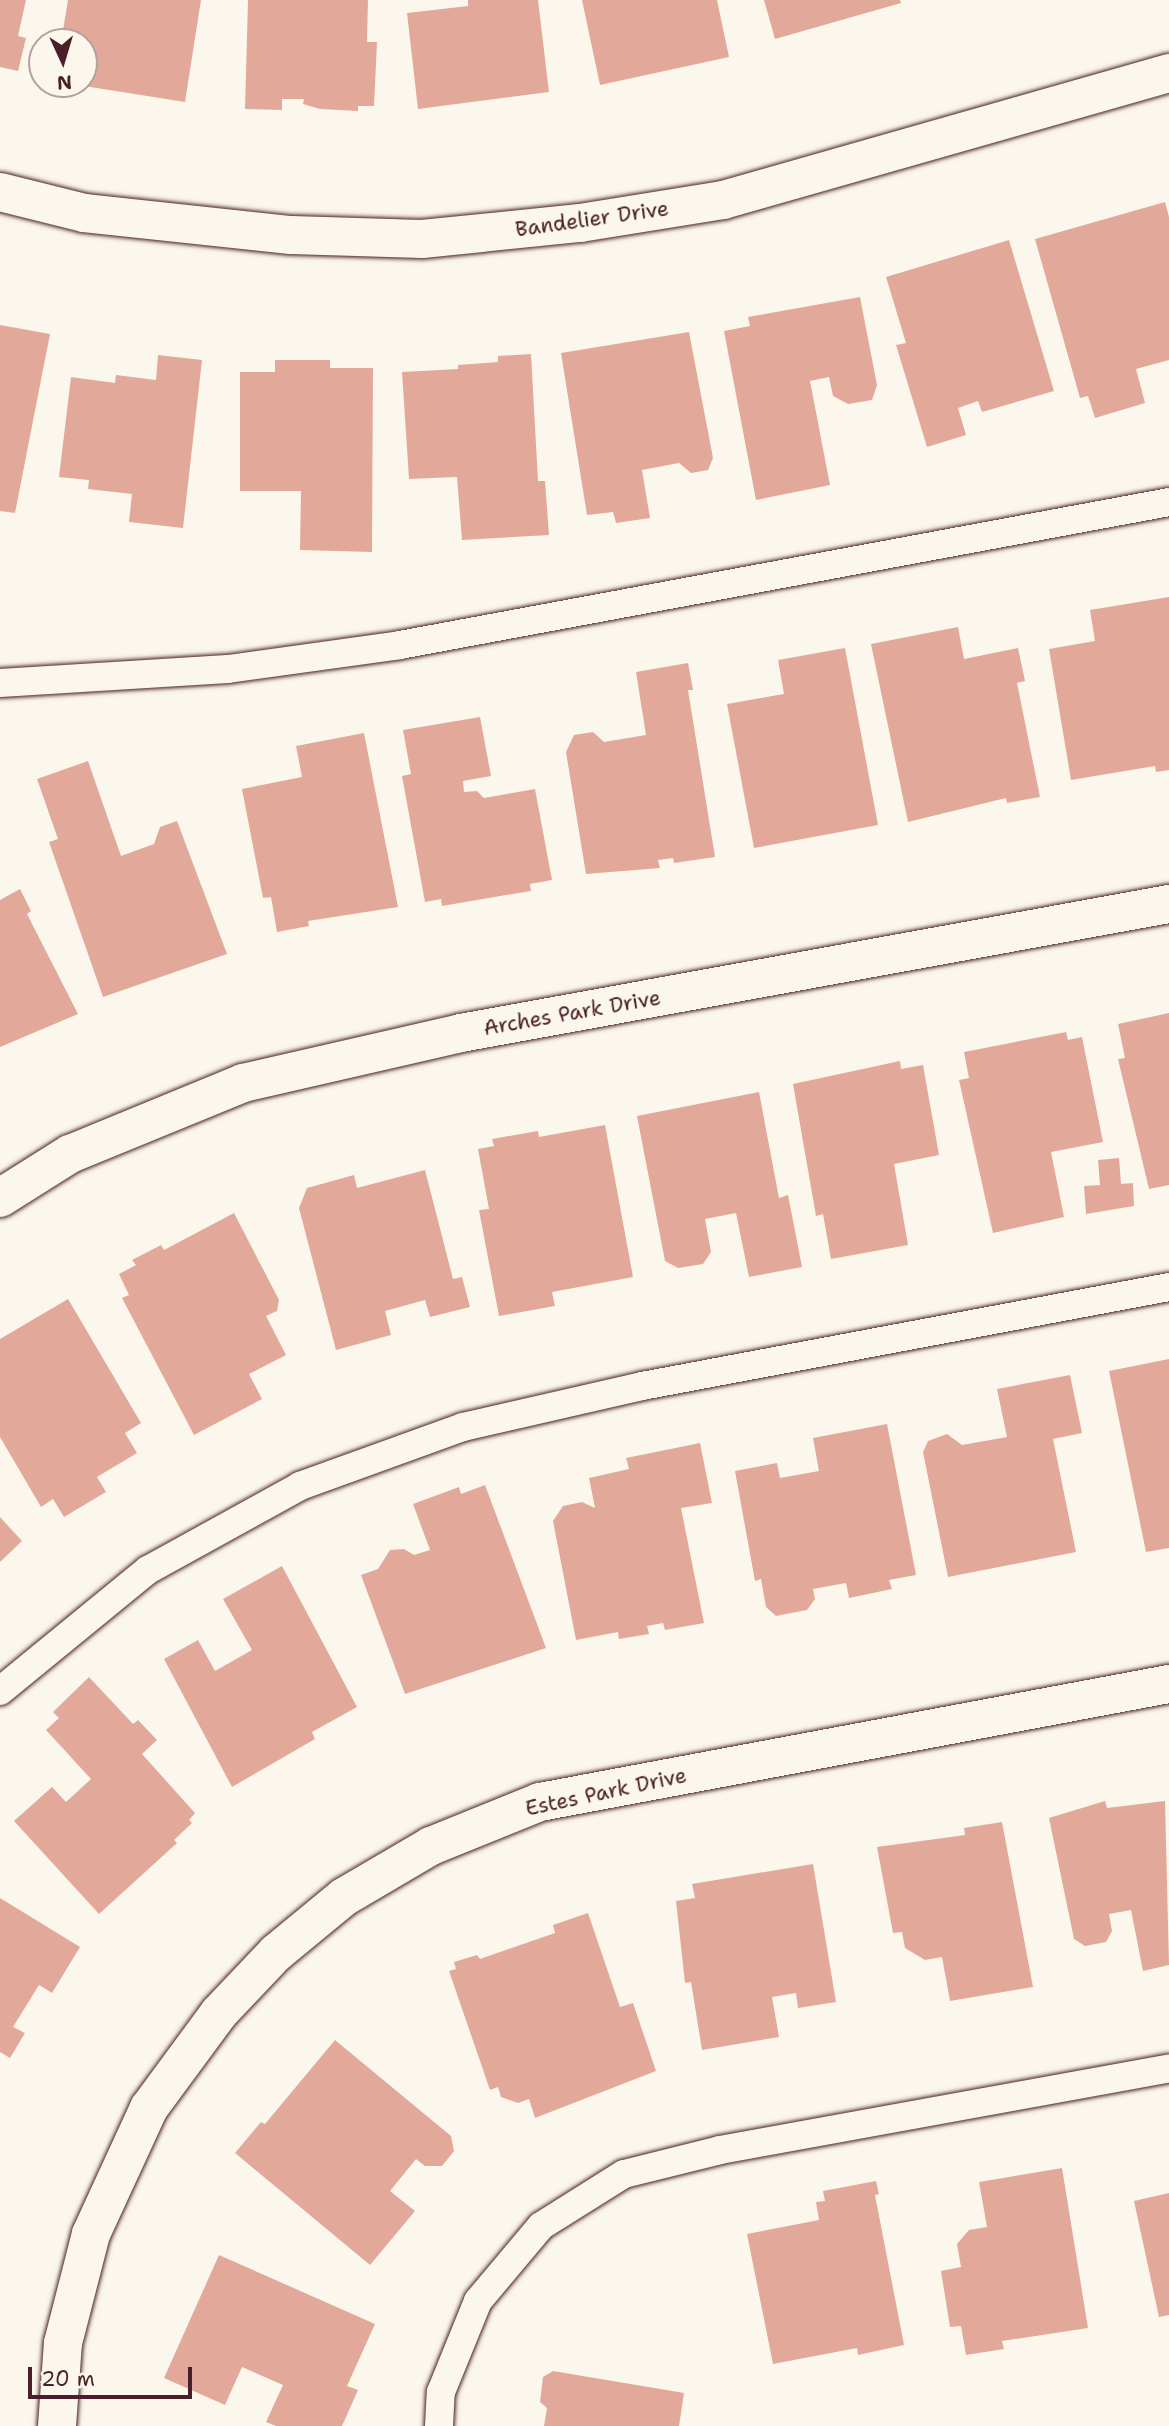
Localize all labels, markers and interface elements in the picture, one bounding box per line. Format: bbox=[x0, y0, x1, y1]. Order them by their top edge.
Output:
north arrow bbox=[28, 28, 98, 98]
text: N bbox=[56, 69, 73, 95]
street label: Bandelier Drive bbox=[514, 196, 670, 242]
street label: Arches Park Drive bbox=[481, 985, 663, 1041]
street label: Estes Park Drive bbox=[523, 1763, 689, 1821]
scale bar bbox=[32, 2352, 196, 2396]
text: 20 m bbox=[41, 2365, 95, 2393]

